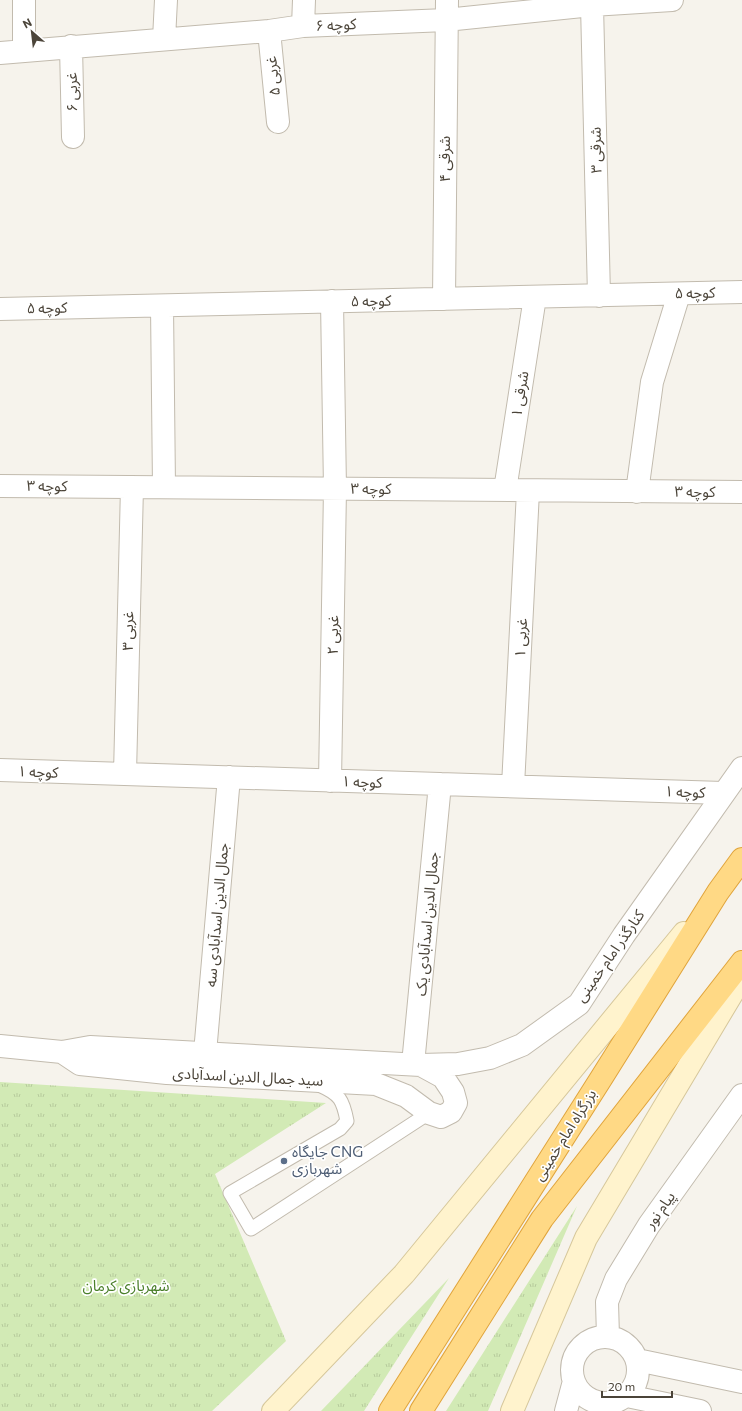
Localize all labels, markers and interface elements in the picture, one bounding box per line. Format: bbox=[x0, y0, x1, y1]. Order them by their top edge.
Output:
north arrow bbox=[12, 12, 52, 52]
street label: کوچه ۶ bbox=[315, 14, 358, 36]
text: N bbox=[20, 15, 34, 30]
street label: غربی ۵ bbox=[261, 55, 284, 97]
street label: غربی ۶ bbox=[62, 72, 81, 112]
street label: شرقی ۳ bbox=[586, 126, 605, 173]
street label: شرقی ۴ bbox=[435, 136, 454, 182]
street label: کوچه ۵ bbox=[674, 283, 716, 303]
street label: کوچه ۵ bbox=[350, 291, 392, 311]
street label: کوچه ۵ bbox=[26, 298, 68, 318]
street label: شرقی ۱ bbox=[506, 369, 533, 418]
street label: کوچه ۳ bbox=[26, 476, 68, 496]
street label: کوچه ۳ bbox=[351, 479, 392, 499]
street label: کوچه ۳ bbox=[675, 482, 716, 502]
street label: غربی ۳ bbox=[118, 611, 137, 651]
street label: غربی ۲ bbox=[323, 615, 342, 655]
street label: غربی ۱ bbox=[510, 617, 531, 658]
street label: کوچه ۱ bbox=[17, 761, 60, 783]
street label: کوچه ۱ bbox=[341, 771, 384, 793]
street label: کوچه ۱ bbox=[664, 781, 707, 803]
street label: جمال الدین اسدآبادی سه bbox=[201, 842, 232, 988]
street label: جمال الدین اسدآبادی یک bbox=[411, 851, 442, 997]
street label: کنارگذر امام خمینی bbox=[571, 905, 651, 1007]
street label: سید جمال الدین اسدآبادی bbox=[172, 1063, 324, 1090]
street label: بزرگراه امام خمینی bbox=[529, 1085, 602, 1185]
place label: جایگاه CNG شهربازی bbox=[292, 1142, 363, 1178]
marker: جایگاه CNG شهربازی bbox=[279, 1156, 289, 1166]
street label: پیام نور bbox=[639, 1187, 681, 1234]
park label: شهربازی کرمان bbox=[82, 1276, 170, 1295]
scale bar bbox=[602, 1373, 672, 1399]
text: 20 m bbox=[608, 1379, 635, 1393]

